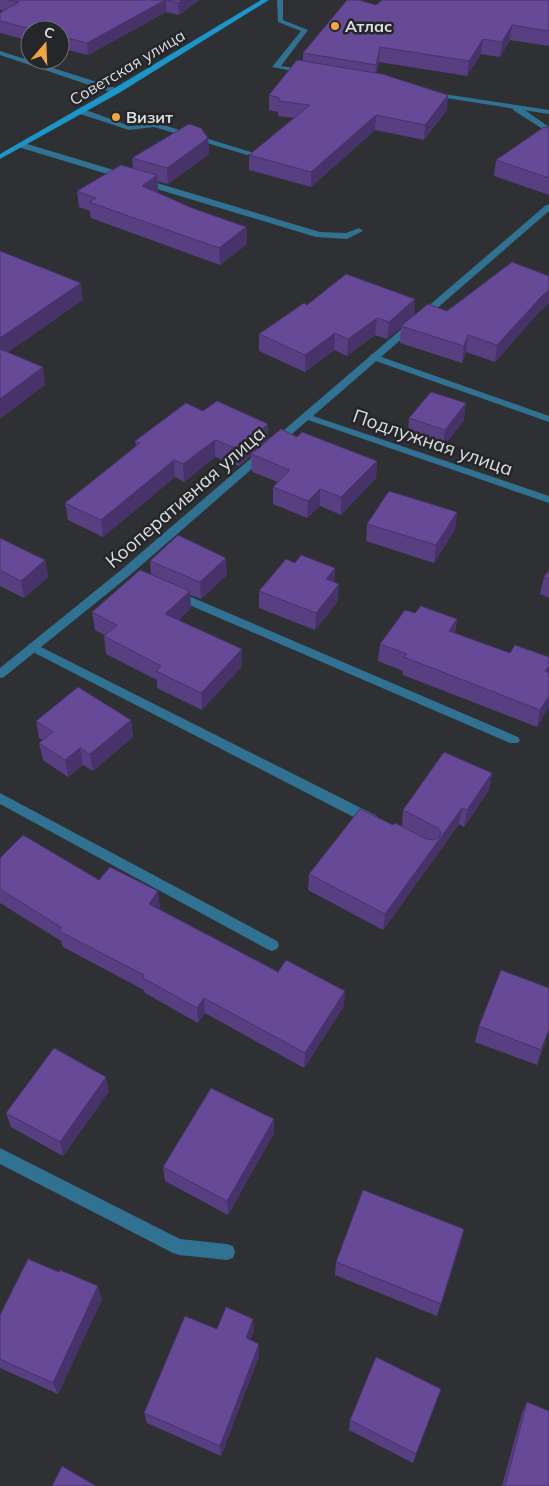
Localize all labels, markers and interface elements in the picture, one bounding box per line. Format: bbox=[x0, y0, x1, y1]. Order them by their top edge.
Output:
place label: Атлас bbox=[345, 16, 392, 36]
north arrow bbox=[20, 20, 70, 70]
marker: Атлас bbox=[329, 20, 341, 32]
text: С bbox=[42, 23, 57, 43]
street label: Советская улица bbox=[66, 25, 188, 109]
place label: Визит bbox=[126, 107, 173, 127]
marker: Визит bbox=[110, 111, 122, 123]
street label: Подлужная улица bbox=[350, 403, 516, 481]
street label: Кооперативная улица bbox=[100, 421, 270, 573]

